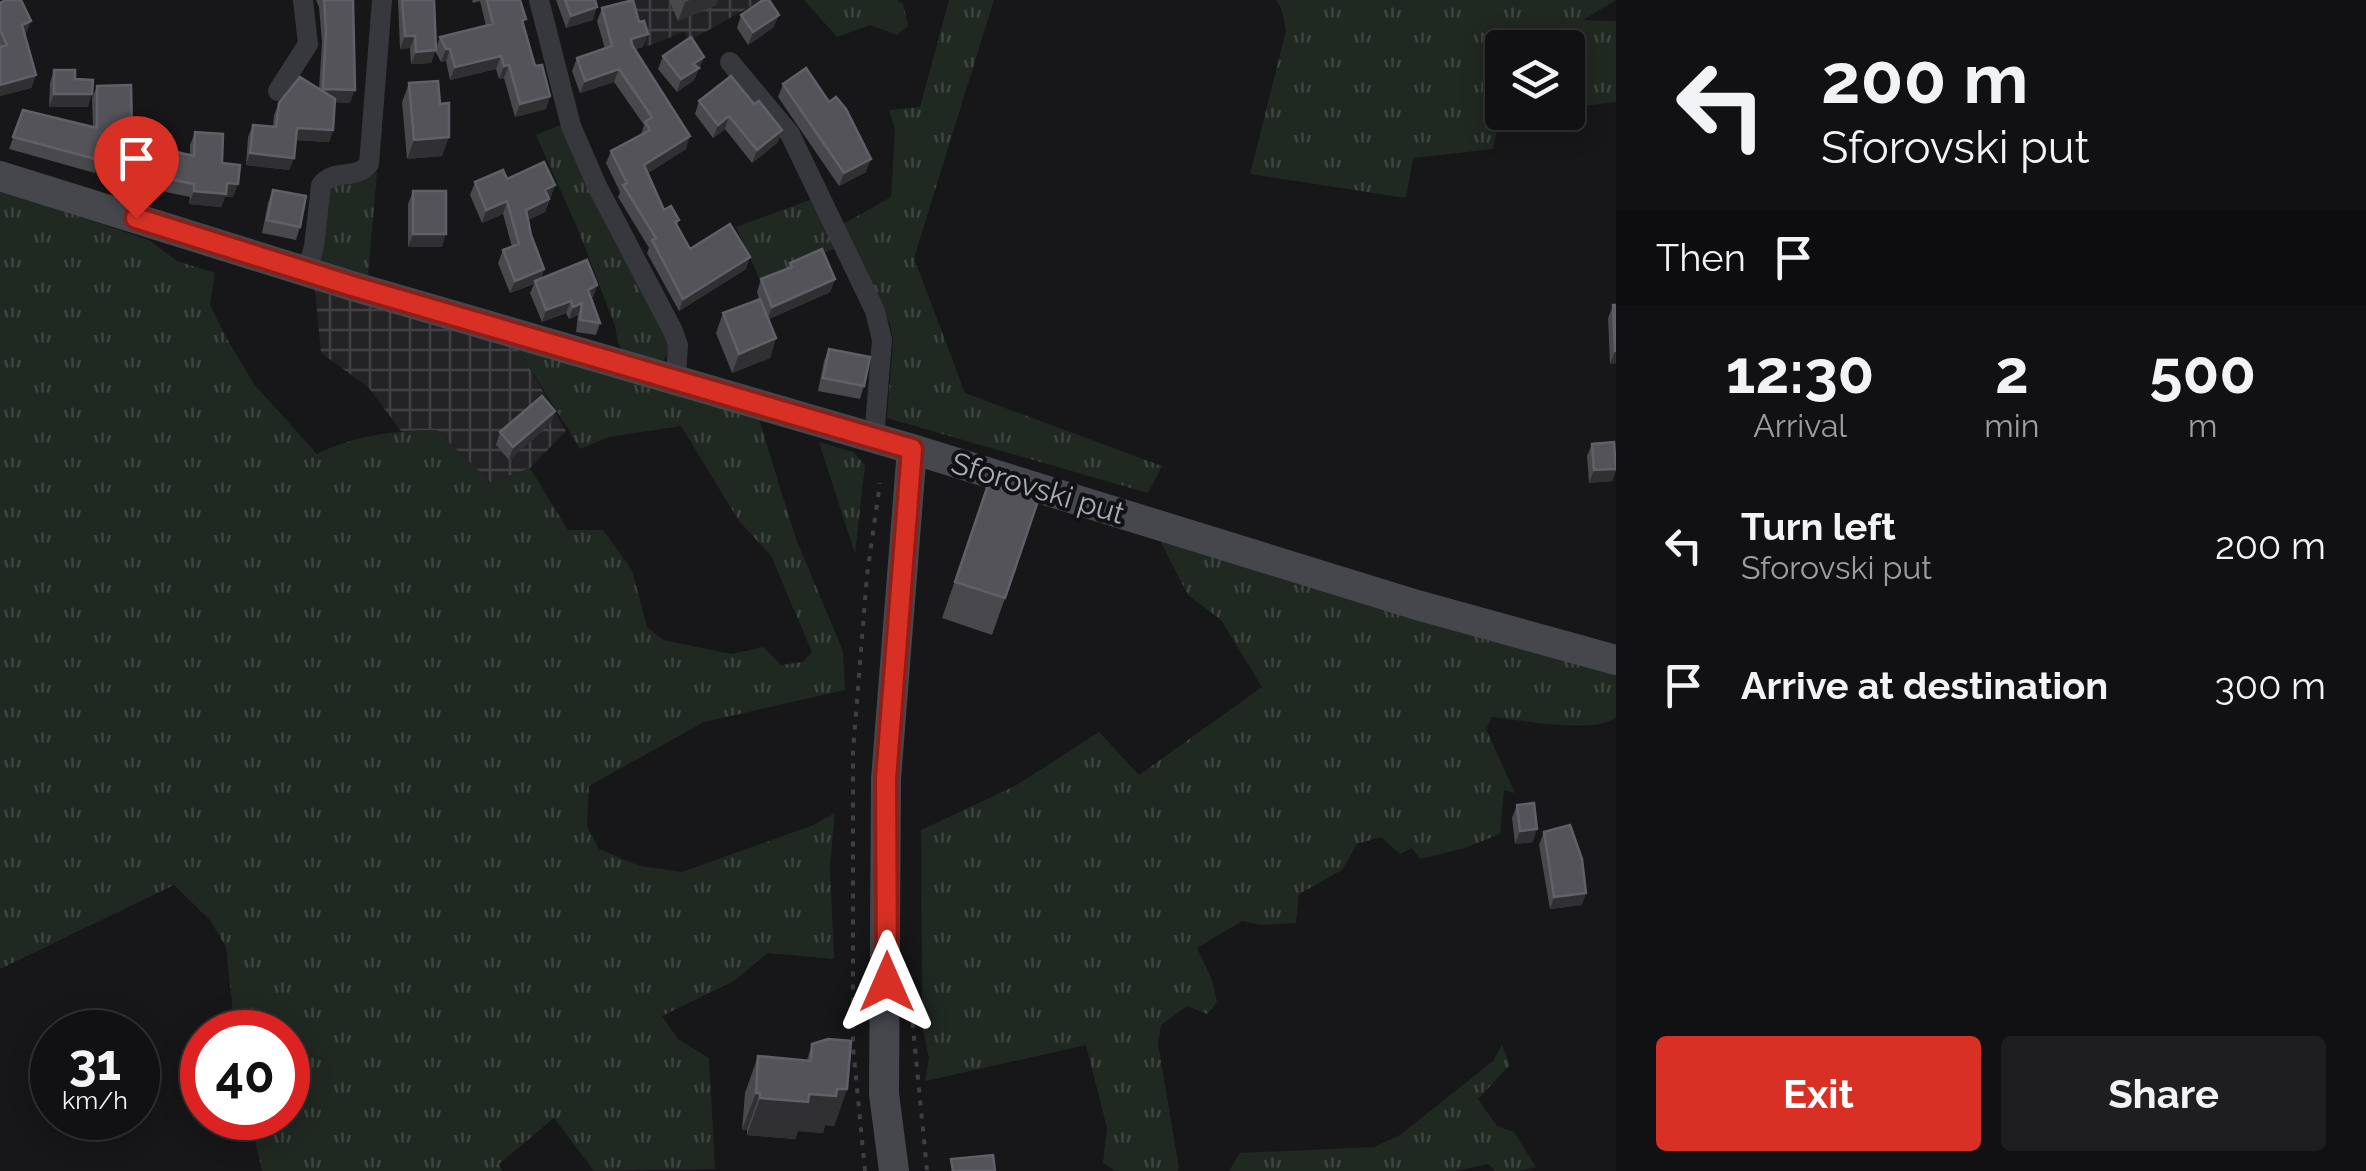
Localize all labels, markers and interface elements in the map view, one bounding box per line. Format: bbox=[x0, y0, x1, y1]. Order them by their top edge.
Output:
map controls bbox=[1485, 30, 1585, 130]
button: layers bbox=[1485, 30, 1585, 130]
text: 200 m bbox=[1821, 37, 2028, 119]
icon: left bbox=[1656, 40, 1786, 170]
pin bbox=[94, 116, 179, 219]
text: Sforovski put bbox=[1821, 121, 2090, 174]
icon: arrive bbox=[109, 131, 164, 186]
icon: arrive bbox=[1766, 230, 1821, 285]
text: Then bbox=[1656, 235, 1746, 280]
text: 12:30 bbox=[1726, 337, 1874, 407]
text: 2 bbox=[1995, 337, 2029, 407]
text: 500 bbox=[2149, 337, 2256, 407]
text: Arrival bbox=[1753, 407, 1847, 444]
text: min bbox=[1984, 407, 2039, 444]
text: m bbox=[2188, 407, 2217, 444]
street label: Sforovski put bbox=[947, 445, 1129, 531]
text: Turn left bbox=[1741, 504, 1896, 549]
icon: left bbox=[1656, 518, 1711, 573]
text: 200 m bbox=[2215, 523, 2326, 568]
text: Sforovski put bbox=[1741, 549, 1932, 586]
icon: arrive bbox=[1656, 658, 1711, 713]
text: Arrive at destination bbox=[1741, 663, 2108, 708]
text: 300 m bbox=[2215, 663, 2326, 708]
position arrow bbox=[835, 930, 939, 1034]
speed limit sign: 40 bbox=[180, 1010, 310, 1140]
text: 31 bbox=[69, 1033, 121, 1092]
button: Exit bbox=[1656, 1036, 1981, 1151]
button: Share bbox=[2001, 1036, 2326, 1151]
text: km/h bbox=[62, 1085, 128, 1115]

